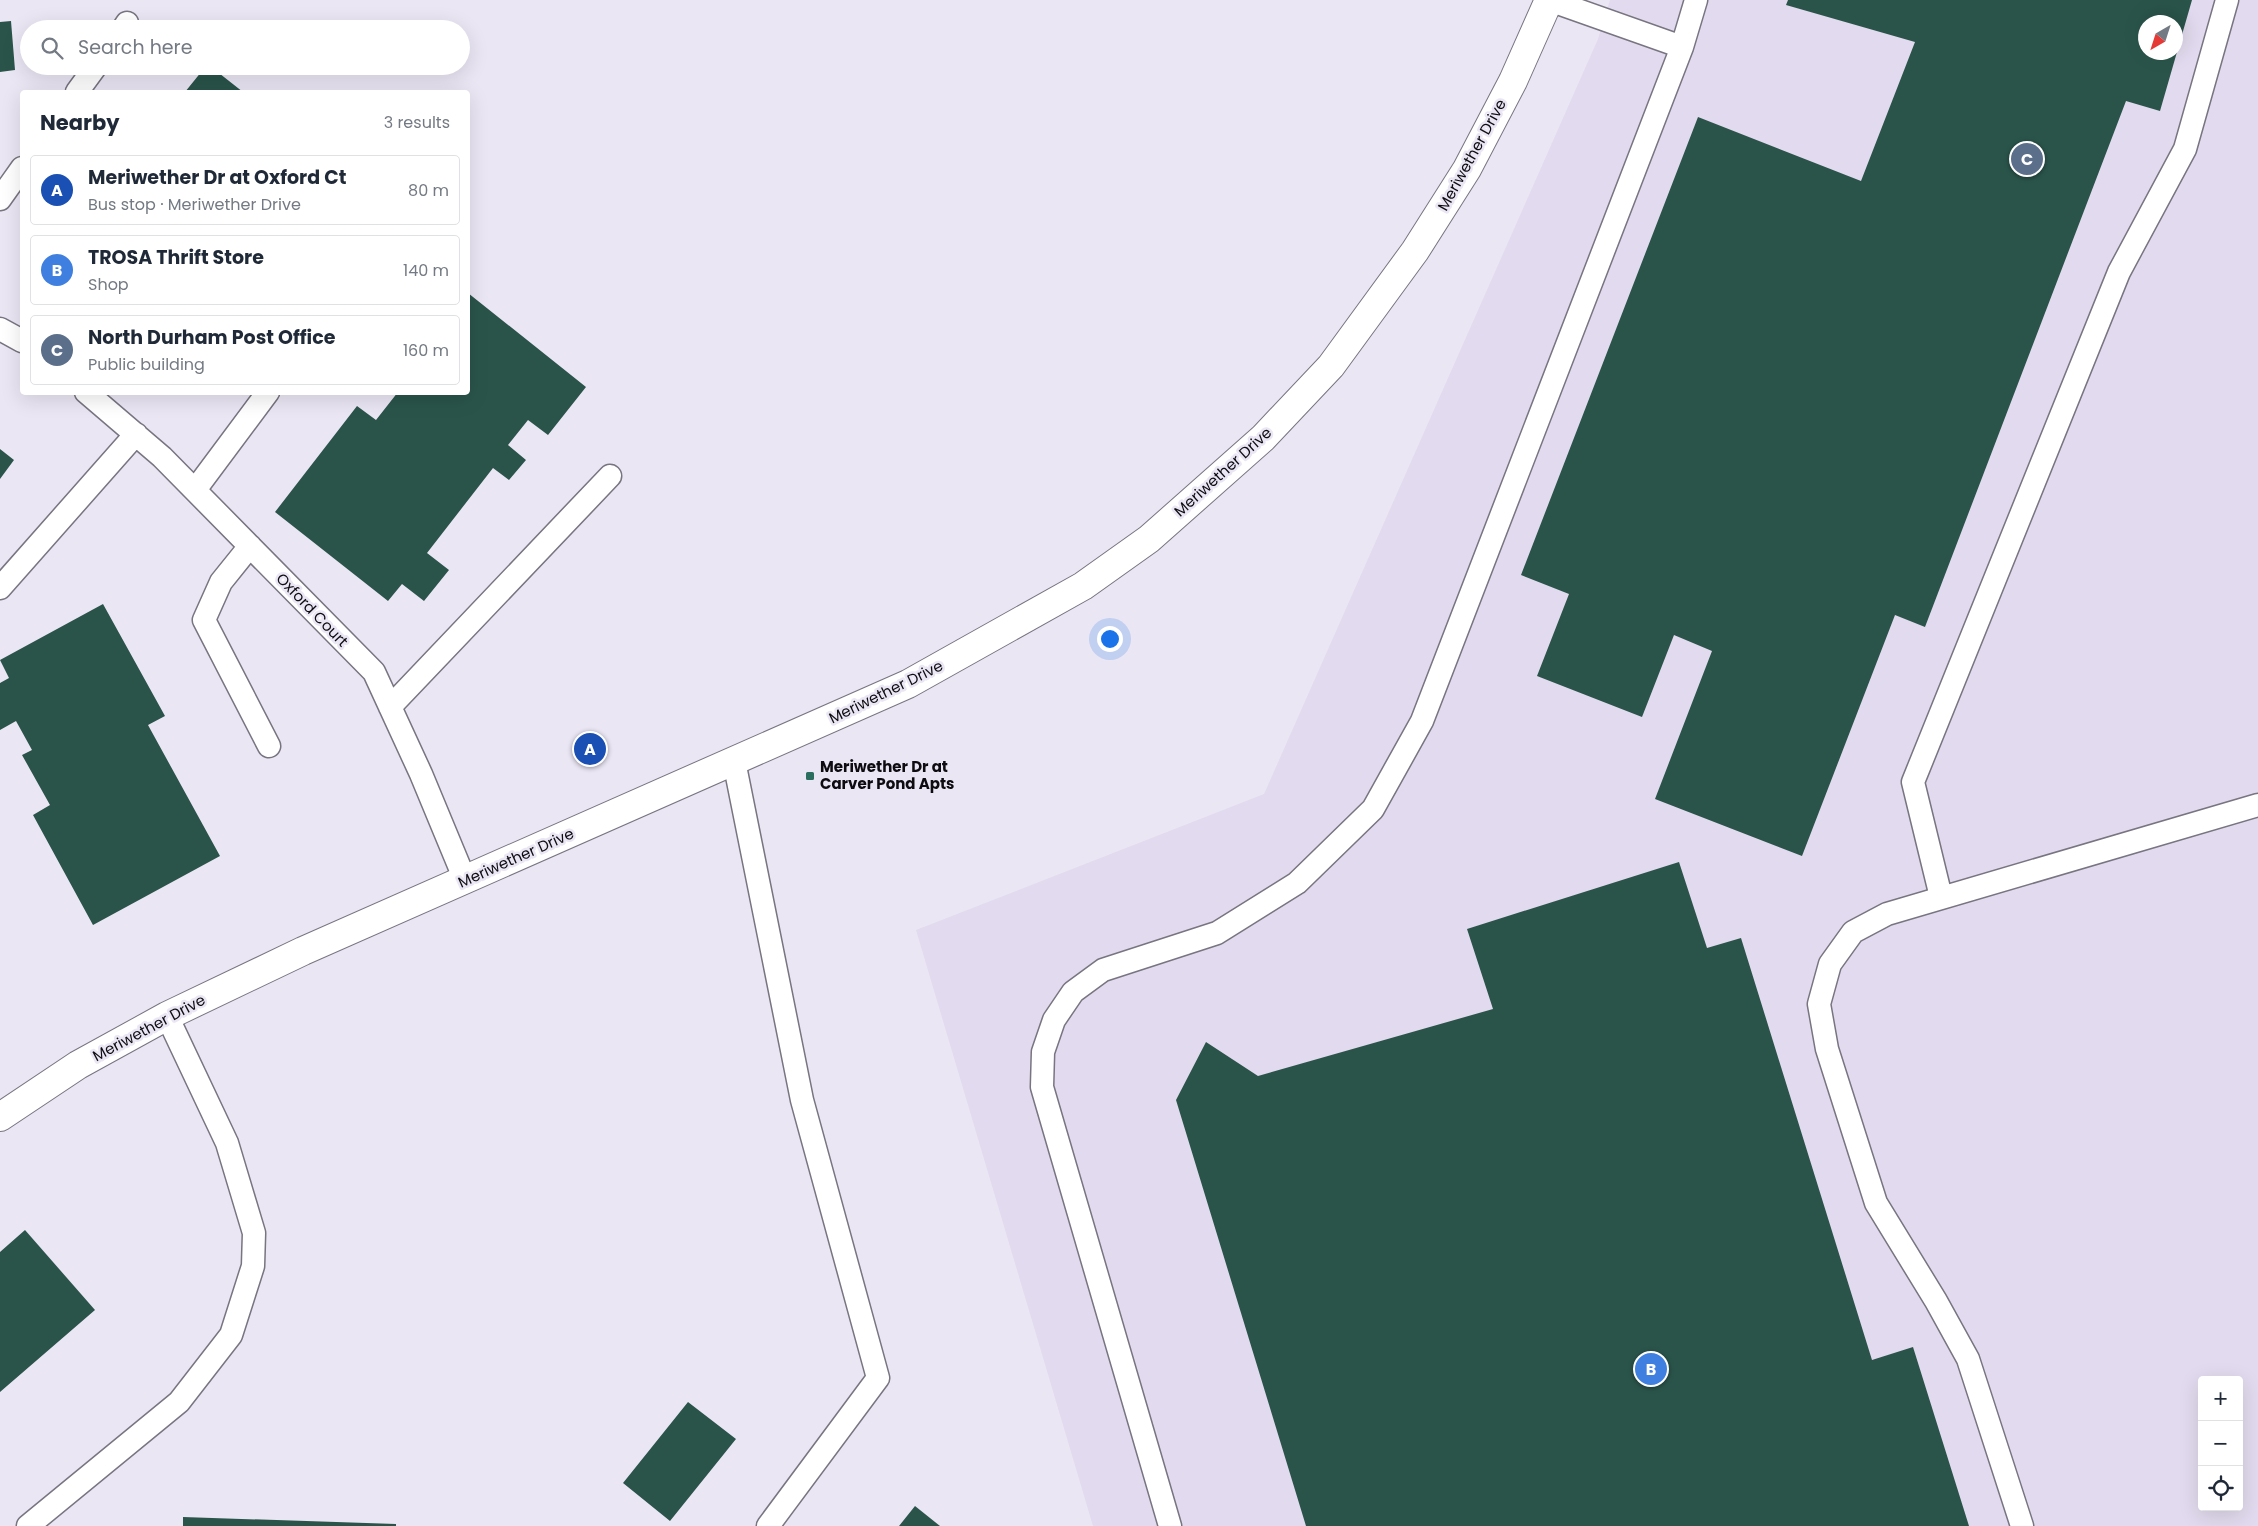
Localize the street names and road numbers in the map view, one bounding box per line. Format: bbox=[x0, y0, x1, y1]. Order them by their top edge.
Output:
street label: Meriwether Drive bbox=[1432, 95, 1511, 214]
street label: Meriwether Drive bbox=[1169, 422, 1276, 521]
street label: Oxford Court bbox=[272, 568, 353, 651]
street label: Meriwether Drive bbox=[825, 655, 946, 728]
street label: Meriwether Drive bbox=[455, 823, 577, 892]
street label: Meriwether Drive bbox=[89, 989, 209, 1066]

